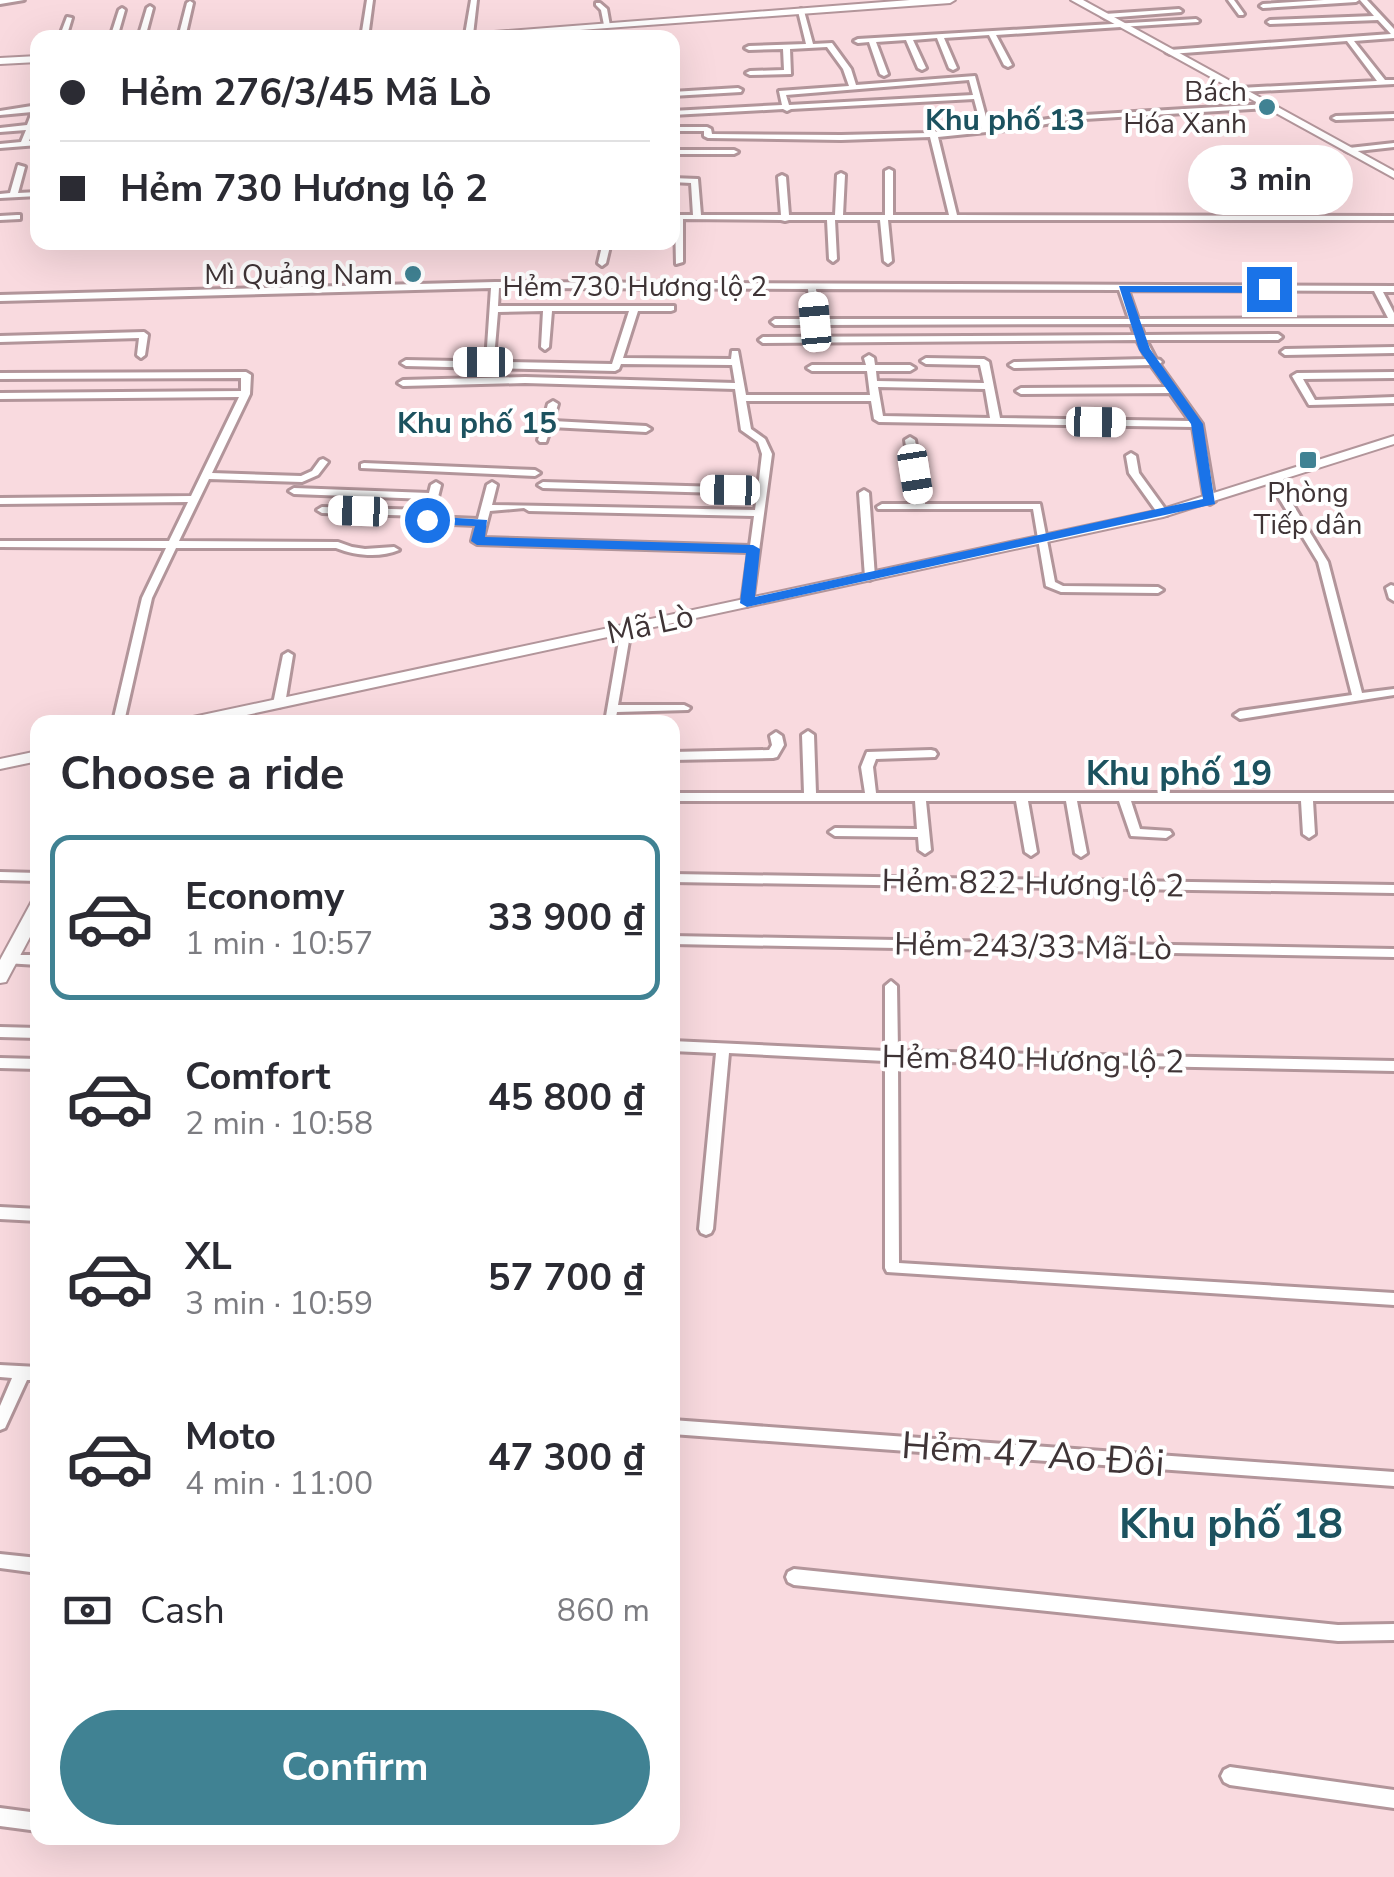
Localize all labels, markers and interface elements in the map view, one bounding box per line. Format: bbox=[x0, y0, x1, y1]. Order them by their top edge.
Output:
text: Hẻm 276/3/45 Mã Lò bbox=[120, 67, 492, 118]
place label: Bách Hóa Xanh bbox=[1123, 73, 1247, 143]
marker: Bách Hóa Xanh bbox=[1256, 96, 1278, 118]
district label: Khu phố 13 bbox=[925, 100, 1085, 141]
callout: 3 min bbox=[1186, 144, 1352, 214]
text: 3 min bbox=[1229, 158, 1312, 201]
text: Hẻm 730 Hương lộ 2 bbox=[120, 163, 488, 214]
place label: Mì Quảng Nam bbox=[204, 256, 393, 294]
marker: Mì Quảng Nam bbox=[402, 263, 424, 285]
route end bbox=[1247, 267, 1292, 312]
street label: Hẻm 730 Hương lộ 2 bbox=[503, 268, 767, 306]
car bbox=[797, 291, 833, 353]
car bbox=[453, 347, 513, 377]
district label: Khu phố 15 bbox=[397, 403, 557, 444]
car bbox=[1066, 406, 1126, 438]
car bbox=[895, 442, 935, 506]
marker: Phòng Tiếp dân bbox=[1297, 449, 1319, 471]
car bbox=[700, 474, 760, 506]
place label: Phòng Tiếp dân bbox=[1254, 474, 1362, 544]
car bbox=[327, 495, 389, 527]
route start bbox=[405, 498, 450, 543]
street label: Mã Lò bbox=[603, 594, 697, 655]
text: Choose a ride bbox=[60, 744, 345, 805]
district label: Khu phố 19 bbox=[1086, 750, 1272, 797]
street label: Hẻm 822 Hương lộ 2 bbox=[881, 859, 1185, 908]
text: Economy bbox=[185, 871, 344, 922]
icon: car bbox=[65, 873, 155, 963]
text: 33 900 ₫ bbox=[488, 892, 645, 943]
text: 1 min · 10:57 bbox=[185, 922, 373, 965]
street label: Hẻm 243/33 Mã Lò bbox=[894, 923, 1172, 970]
street label: Hẻm 840 Hương lộ 2 bbox=[881, 1035, 1185, 1084]
text: Comfort bbox=[185, 1051, 330, 1102]
icon: car bbox=[65, 1053, 155, 1143]
text: 45 800 ₫ bbox=[488, 1072, 645, 1123]
text: 2 min · 10:58 bbox=[185, 1102, 373, 1145]
text: XL bbox=[185, 1231, 232, 1282]
icon: car bbox=[65, 1233, 155, 1323]
text: 57 700 ₫ bbox=[488, 1252, 645, 1303]
text: 3 min · 10:59 bbox=[185, 1282, 373, 1325]
text: Moto bbox=[185, 1411, 276, 1462]
icon: car bbox=[65, 1413, 155, 1503]
street label: Hẻm 47 Ao Đôi bbox=[900, 1420, 1166, 1489]
text: 47 300 ₫ bbox=[488, 1432, 645, 1483]
text: 4 min · 11:00 bbox=[185, 1462, 373, 1505]
district label: Khu phố 18 bbox=[1119, 1496, 1343, 1553]
icon: cash bbox=[60, 1583, 115, 1638]
text: Cash bbox=[140, 1585, 225, 1636]
text: 860 m bbox=[557, 1589, 650, 1632]
button: Confirm bbox=[60, 1710, 650, 1825]

